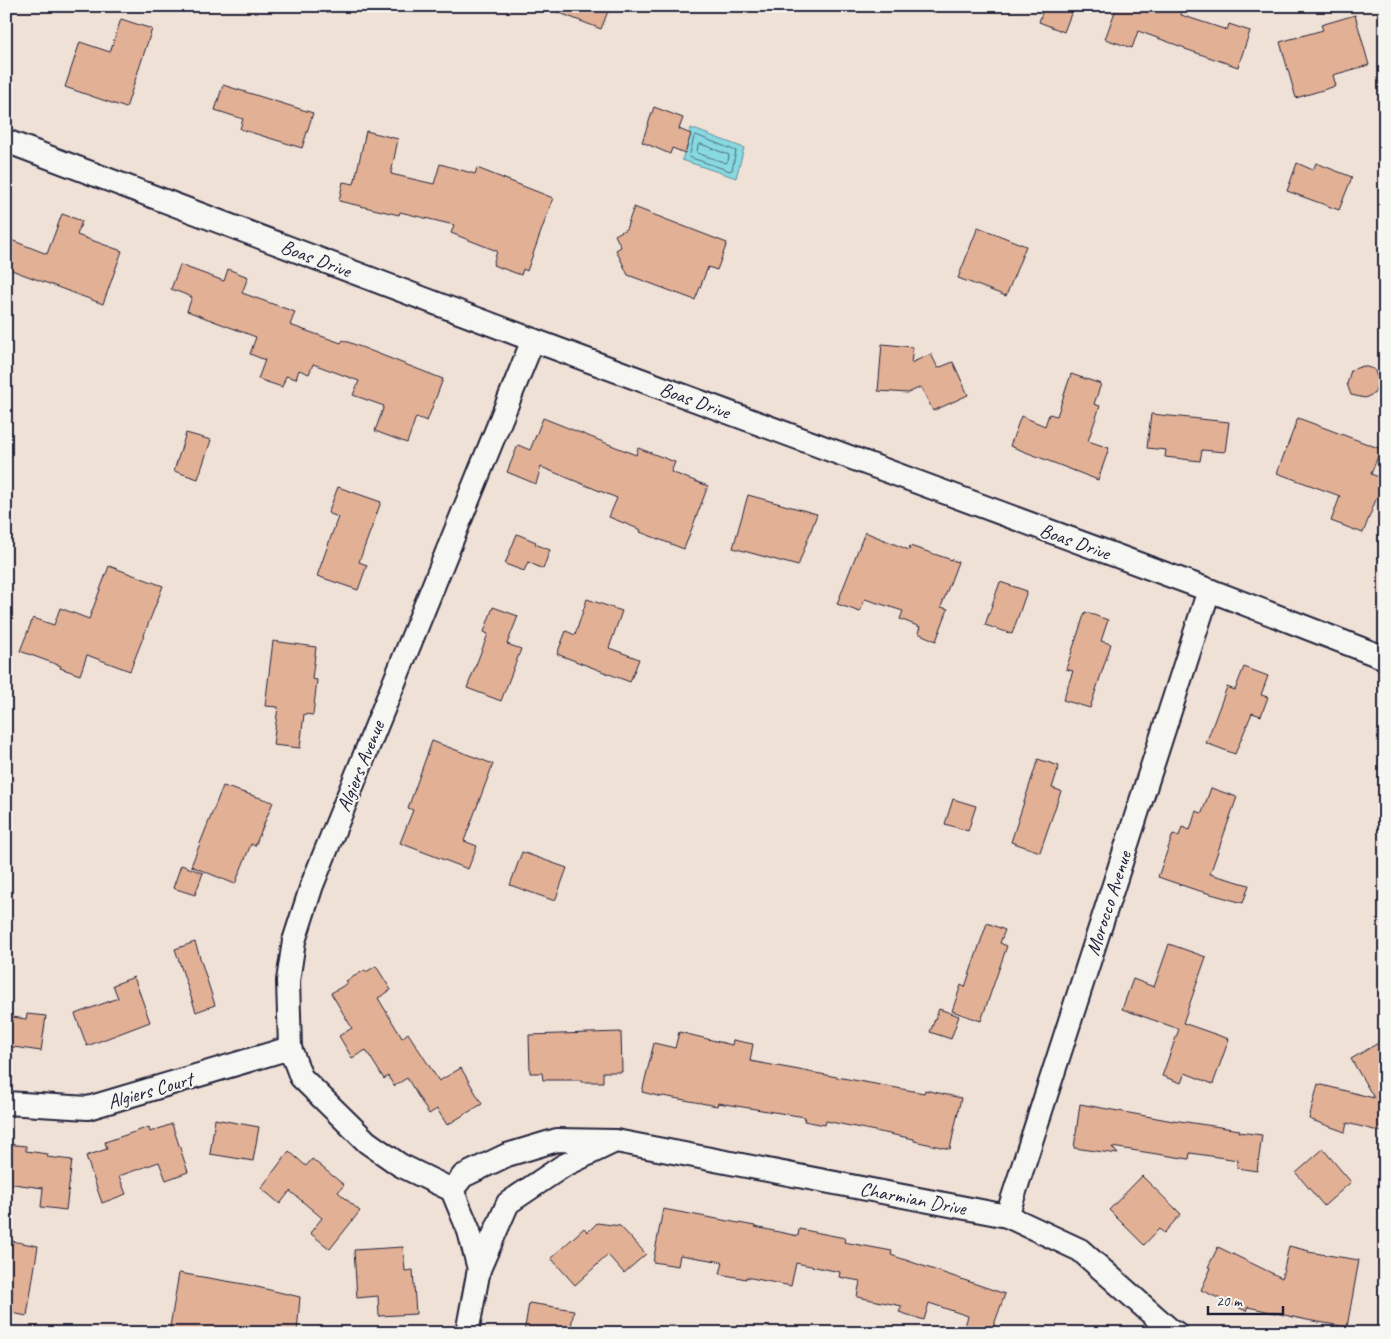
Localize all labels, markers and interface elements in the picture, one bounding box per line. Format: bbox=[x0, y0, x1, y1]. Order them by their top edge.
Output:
street label: Boas Drive bbox=[277, 234, 356, 284]
street label: Boas Drive bbox=[656, 376, 735, 425]
street label: Boas Drive bbox=[1036, 517, 1115, 566]
street label: Algiers Avenue bbox=[331, 716, 391, 815]
street label: Morocco Avenue bbox=[1080, 846, 1138, 958]
street label: Algiers Court bbox=[105, 1065, 199, 1115]
street label: Charmian Drive bbox=[858, 1176, 969, 1221]
scale bar bbox=[1208, 1284, 1284, 1316]
text: 20 m bbox=[1216, 1292, 1243, 1311]

